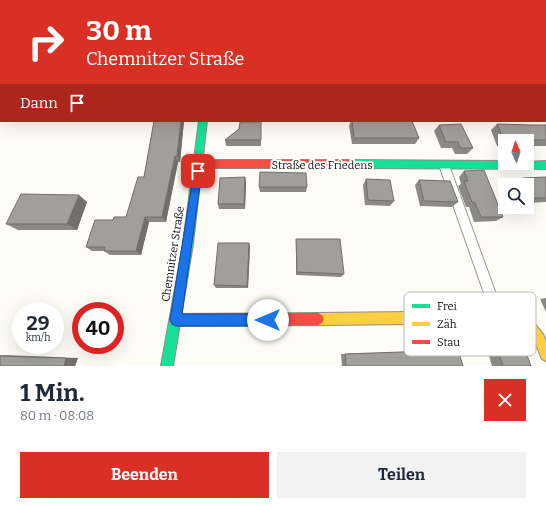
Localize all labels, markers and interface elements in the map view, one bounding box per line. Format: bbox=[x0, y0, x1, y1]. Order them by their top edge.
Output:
text: 30 m bbox=[86, 14, 152, 47]
icon: right bbox=[20, 16, 72, 68]
text: Chemnitzer Straße bbox=[86, 48, 244, 70]
icon: arrive bbox=[66, 92, 88, 114]
text: Dann bbox=[20, 94, 58, 112]
north arrow bbox=[498, 134, 534, 170]
map controls bbox=[498, 134, 534, 214]
pin bbox=[181, 154, 215, 188]
street label: Straße des Friedens bbox=[271, 159, 373, 172]
icon: arrive bbox=[187, 160, 209, 182]
button: search bbox=[498, 178, 534, 214]
street label: Chemnitzer Straße bbox=[159, 205, 187, 303]
legend bbox=[404, 292, 536, 356]
position arrow bbox=[247, 299, 289, 341]
text: Frei bbox=[437, 300, 458, 313]
speed limit sign: 40 bbox=[72, 302, 124, 354]
text: 29 bbox=[26, 311, 50, 335]
text: Zäh bbox=[437, 318, 457, 331]
text: km/h bbox=[26, 332, 50, 344]
text: Stau bbox=[437, 336, 460, 349]
text: 1 Min. bbox=[20, 379, 85, 407]
button: close bbox=[484, 379, 526, 421]
text: 80 m · 08:08 bbox=[20, 408, 94, 423]
button: Beenden bbox=[20, 452, 269, 498]
button: Teilen bbox=[277, 452, 526, 498]

